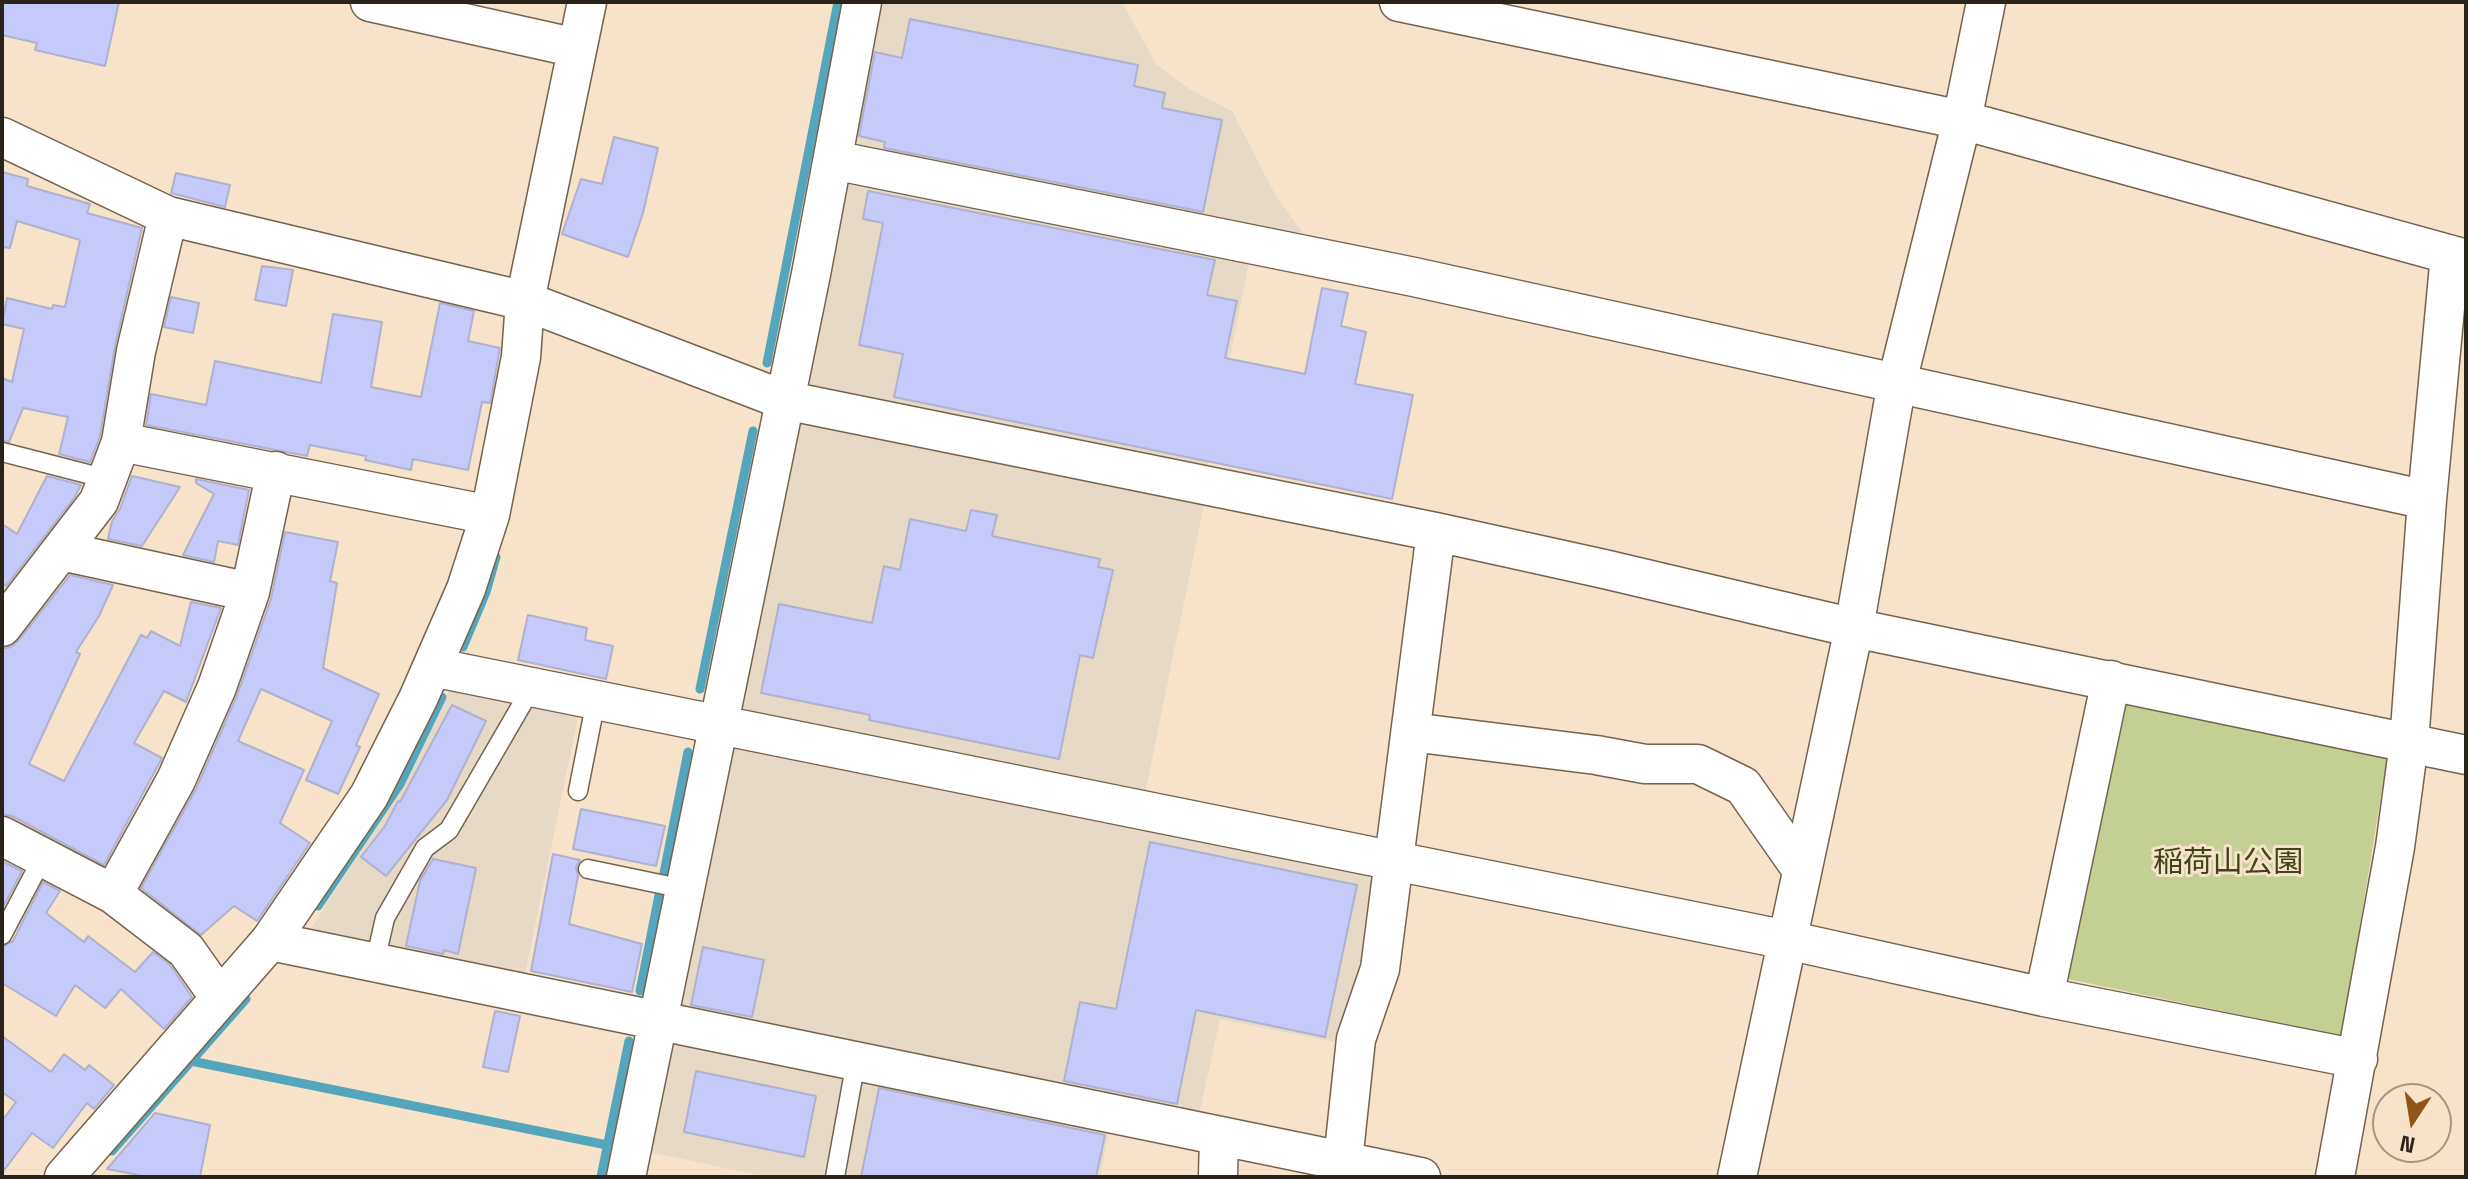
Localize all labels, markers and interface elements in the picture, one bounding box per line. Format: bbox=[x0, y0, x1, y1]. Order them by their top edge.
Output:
park label: 稲荷山公園 bbox=[2153, 846, 2303, 882]
north arrow bbox=[2372, 1083, 2452, 1163]
text: N bbox=[2397, 1129, 2418, 1160]

